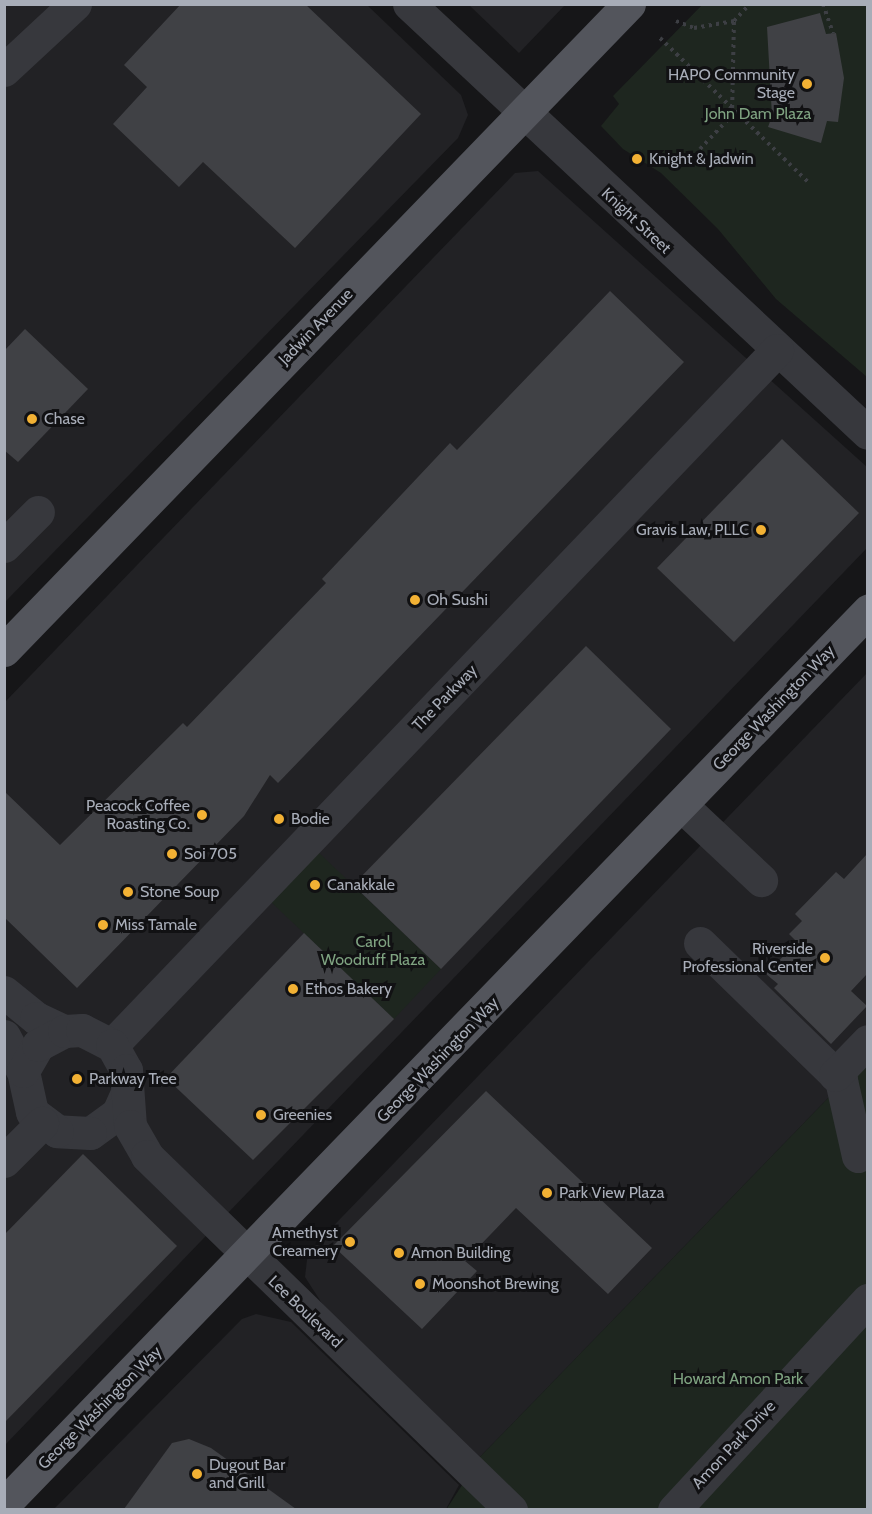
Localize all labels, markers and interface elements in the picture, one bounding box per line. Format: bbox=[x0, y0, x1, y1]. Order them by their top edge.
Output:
place label: HAPO Community Stage bbox=[668, 65, 795, 103]
marker: HAPO Community Stage bbox=[800, 77, 814, 91]
park label: John Dam Plaza bbox=[705, 104, 811, 124]
place label: Knight & Jadwin bbox=[649, 149, 754, 169]
marker: Knight & Jadwin bbox=[630, 152, 644, 166]
street label: Knight Street bbox=[597, 184, 675, 258]
street label: Jadwin Avenue bbox=[275, 285, 357, 369]
place label: Chase bbox=[44, 409, 85, 429]
marker: Chase bbox=[25, 412, 39, 426]
place label: Gravis Law, PLLC bbox=[636, 520, 749, 540]
marker: Gravis Law, PLLC bbox=[754, 523, 768, 537]
place label: Oh Sushi bbox=[427, 590, 488, 610]
marker: Oh Sushi bbox=[408, 593, 422, 607]
street label: George Washington Way bbox=[709, 641, 839, 775]
street label: The Parkway bbox=[409, 661, 481, 735]
place label: Peacock Coffee Roasting Co. bbox=[86, 796, 190, 834]
marker: Peacock Coffee Roasting Co. bbox=[195, 808, 209, 822]
place label: Bodie bbox=[291, 809, 330, 829]
marker: Bodie bbox=[272, 812, 286, 826]
place label: Soi 705 bbox=[184, 844, 237, 864]
marker: Soi 705 bbox=[165, 847, 179, 861]
place label: Canakkale bbox=[327, 875, 395, 895]
marker: Canakkale bbox=[308, 878, 322, 892]
place label: Stone Soup bbox=[140, 882, 219, 902]
marker: Stone Soup bbox=[121, 885, 135, 899]
place label: Miss Tamale bbox=[115, 915, 197, 935]
marker: Miss Tamale bbox=[96, 918, 110, 932]
park label: Carol Woodruff Plaza bbox=[321, 932, 425, 970]
place label: Riverside Professional Center bbox=[682, 939, 813, 977]
marker: Riverside Professional Center bbox=[818, 951, 832, 965]
place label: Ethos Bakery bbox=[305, 979, 392, 999]
marker: Ethos Bakery bbox=[286, 982, 300, 996]
street label: George Washington Way bbox=[373, 993, 503, 1127]
place label: Parkway Tree bbox=[89, 1069, 177, 1089]
marker: Parkway Tree bbox=[70, 1072, 84, 1086]
place label: Greenies bbox=[273, 1105, 332, 1125]
marker: Greenies bbox=[254, 1108, 268, 1122]
place label: Park View Plaza bbox=[559, 1183, 664, 1203]
marker: Park View Plaza bbox=[540, 1186, 554, 1200]
place label: Amethyst Creamery bbox=[272, 1223, 338, 1261]
marker: Amethyst Creamery bbox=[343, 1235, 357, 1249]
place label: Amon Building bbox=[411, 1243, 510, 1263]
marker: Amon Building bbox=[392, 1246, 406, 1260]
street label: Lee Boulevard bbox=[264, 1272, 346, 1352]
place label: Moonshot Brewing bbox=[432, 1274, 559, 1294]
marker: Moonshot Brewing bbox=[413, 1277, 427, 1291]
street label: George Washington Way bbox=[34, 1342, 166, 1474]
park label: Howard Amon Park bbox=[673, 1369, 803, 1389]
street label: Amon Park Drive bbox=[688, 1397, 780, 1493]
place label: Dugout Bar and Grill bbox=[209, 1455, 285, 1493]
marker: Dugout Bar and Grill bbox=[190, 1467, 204, 1481]

